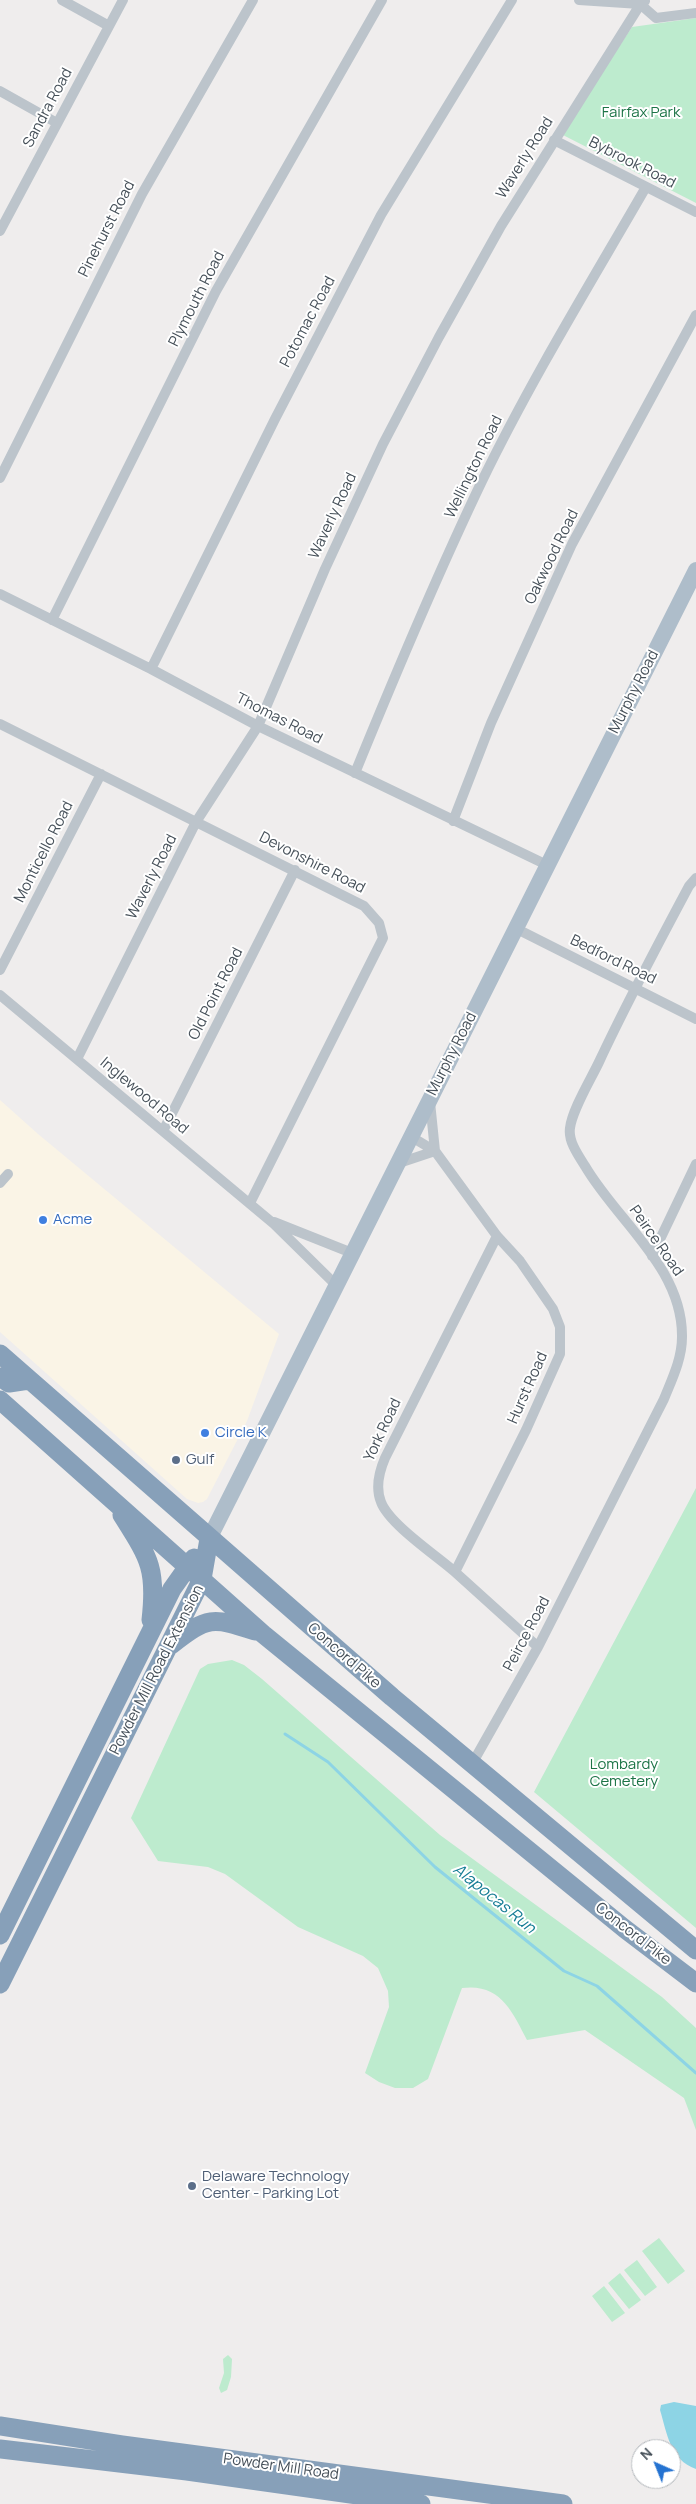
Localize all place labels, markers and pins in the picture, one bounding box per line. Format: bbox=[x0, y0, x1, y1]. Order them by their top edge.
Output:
place label: Acme bbox=[53, 1211, 92, 1229]
marker: Acme bbox=[37, 1214, 49, 1226]
place label: Circle K bbox=[215, 1424, 267, 1442]
marker: Circle K bbox=[199, 1427, 211, 1439]
place label: Gulf bbox=[186, 1451, 214, 1469]
marker: Gulf bbox=[170, 1454, 182, 1466]
place label: Delaware Technology Center - Parking Lot bbox=[202, 2168, 349, 2203]
marker: Delaware Technology Center - Parking Lot bbox=[186, 2180, 198, 2192]

